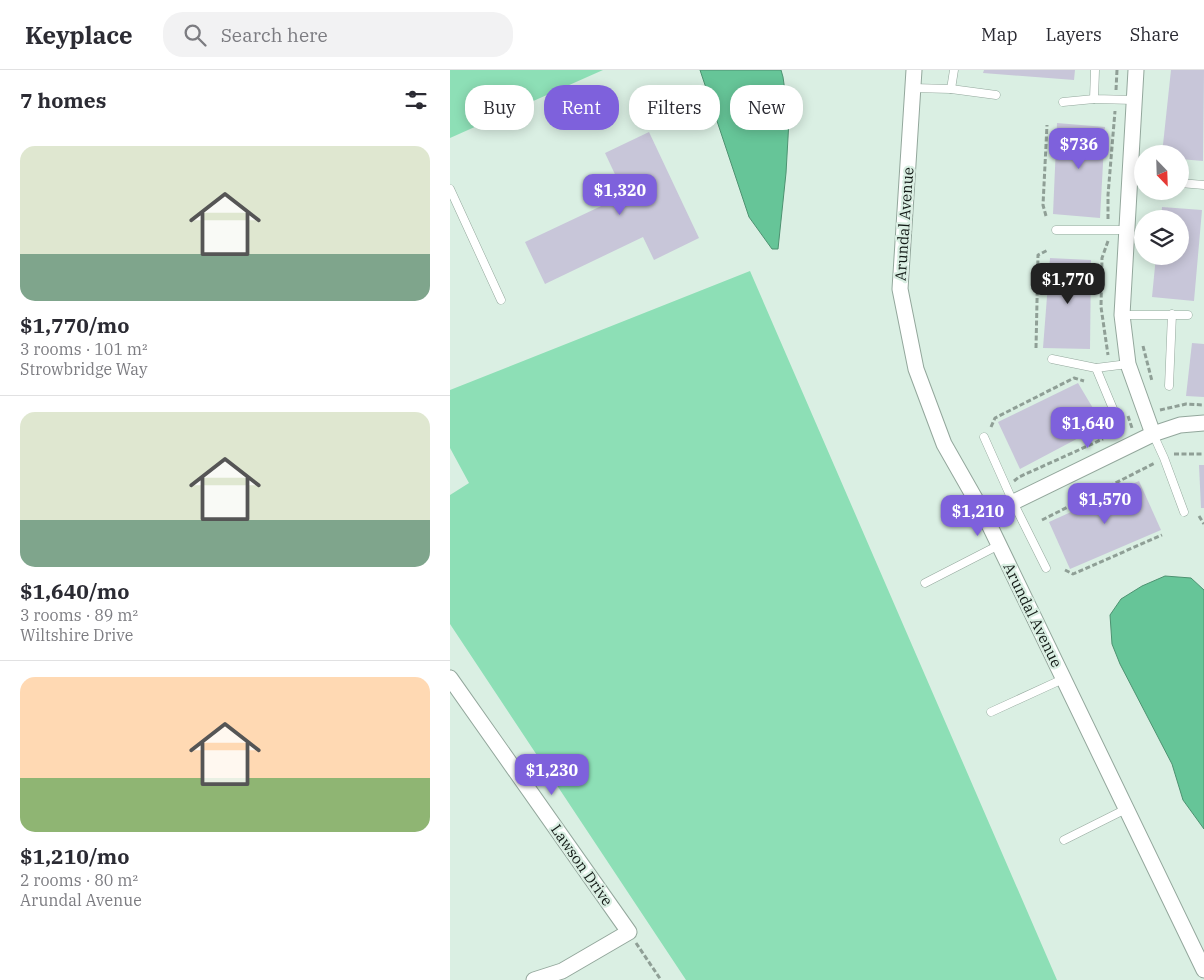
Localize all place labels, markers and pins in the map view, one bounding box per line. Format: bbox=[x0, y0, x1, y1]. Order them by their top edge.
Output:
pin: $736 bbox=[1049, 128, 1109, 170]
pin: $1,320 bbox=[579, 174, 661, 216]
pin: $1,770 bbox=[1027, 262, 1109, 305]
pin: $1,640 bbox=[1047, 406, 1129, 449]
pin: $1,570 bbox=[1064, 482, 1146, 525]
pin: $1,210 bbox=[937, 494, 1019, 537]
pin: $1,230 bbox=[511, 754, 593, 796]

